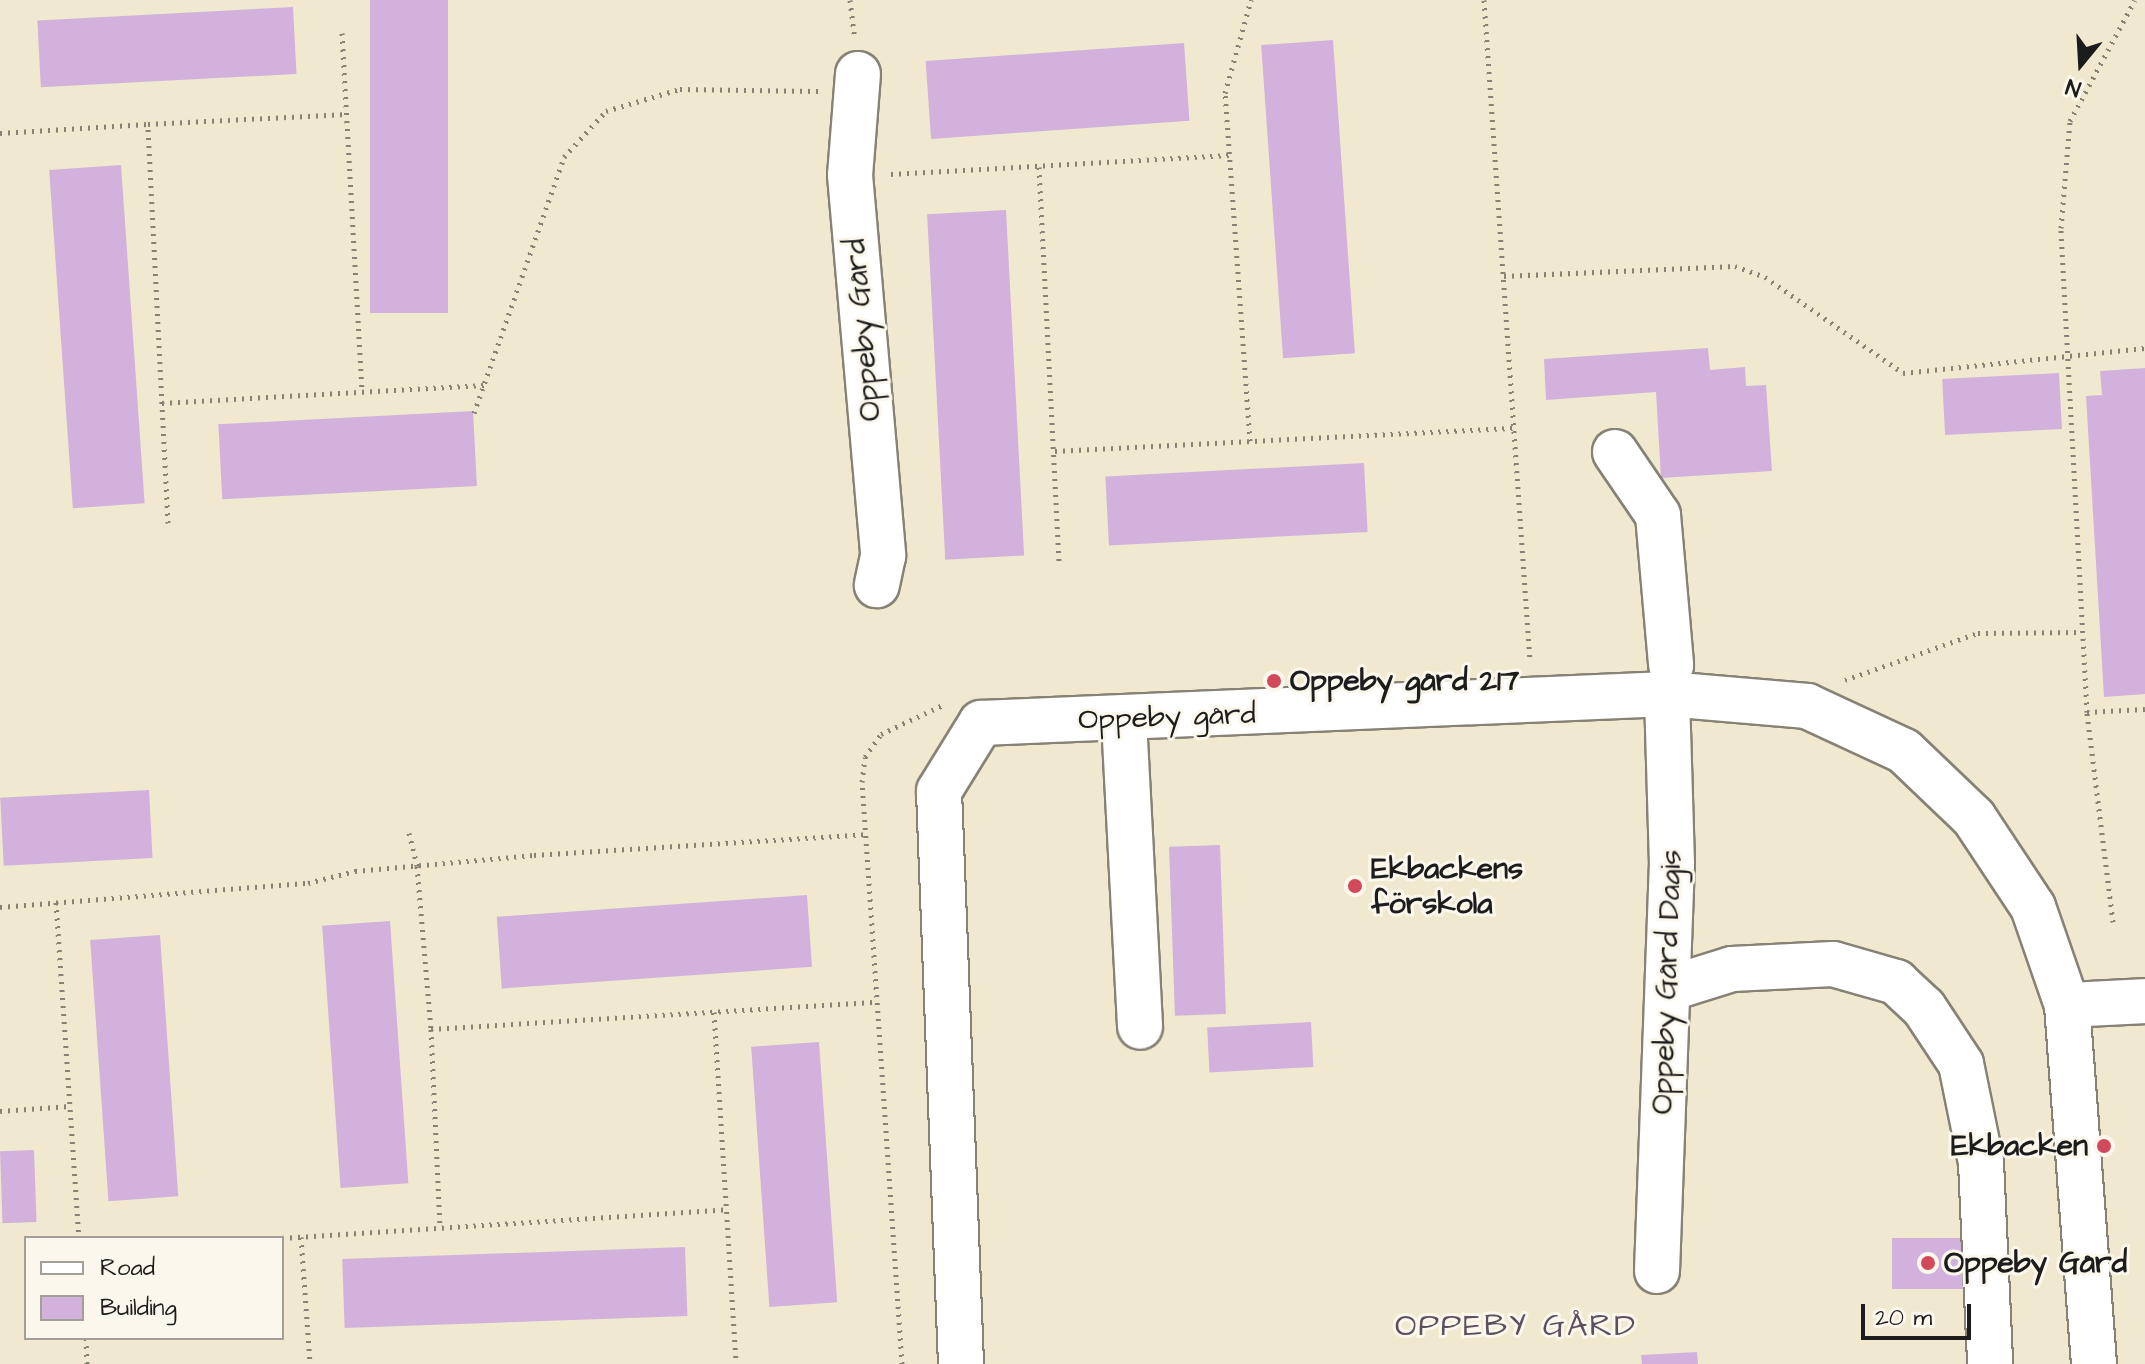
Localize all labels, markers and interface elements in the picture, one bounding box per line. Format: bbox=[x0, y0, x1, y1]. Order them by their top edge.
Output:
north arrow bbox=[2041, 24, 2121, 104]
text: N bbox=[2062, 70, 2085, 104]
street label: Oppeby Gård bbox=[837, 237, 889, 423]
place label: Oppeby gård 217 bbox=[1290, 663, 1519, 699]
marker: Oppeby gård 217 bbox=[1265, 672, 1283, 690]
street label: Oppeby gård bbox=[1078, 696, 1256, 738]
street label: Oppeby Gård Dagis bbox=[1644, 849, 1690, 1115]
place label: Ekbackens förskola bbox=[1371, 851, 1523, 922]
marker: Ekbackens förskola bbox=[1346, 877, 1364, 895]
place label: Ekbacken bbox=[1951, 1128, 2088, 1164]
marker: Ekbacken bbox=[2095, 1137, 2113, 1155]
legend bbox=[24, 1236, 284, 1340]
place label: Oppeby Gård bbox=[1944, 1245, 2127, 1281]
text: Road bbox=[100, 1251, 155, 1285]
marker: Oppeby Gård bbox=[1919, 1254, 1937, 1272]
scale bar bbox=[1865, 1288, 1975, 1338]
text: Building bbox=[100, 1291, 177, 1325]
text: 20 m bbox=[1875, 1301, 1932, 1335]
district label: OPPEBY GÅRD bbox=[1395, 1307, 1637, 1345]

